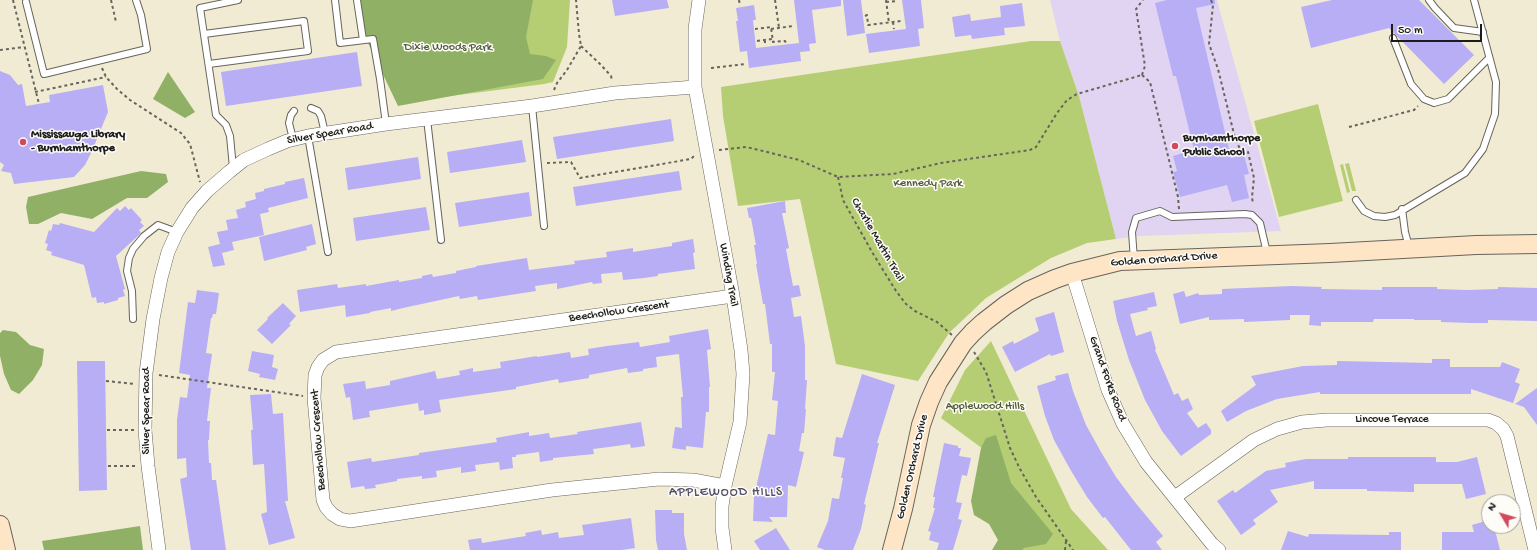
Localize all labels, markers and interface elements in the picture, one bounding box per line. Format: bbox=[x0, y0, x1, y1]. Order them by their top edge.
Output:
scale bar bbox=[1393, 16, 1484, 42]
text: 50 m bbox=[1398, 24, 1423, 38]
park label: Dixie Woods Park bbox=[404, 41, 492, 55]
street label: Silver Spear Road bbox=[286, 119, 374, 149]
place label: Mississauga Library - Burnhamthorpe bbox=[31, 128, 125, 156]
place label: Burnhamthorpe Public School bbox=[1183, 132, 1260, 160]
marker: Mississauga Library - Burnhamthorpe bbox=[18, 137, 28, 147]
marker: Burnhamthorpe Public School bbox=[1170, 141, 1180, 151]
park label: Kennedy Park bbox=[893, 177, 963, 191]
street label: Charlie Martin Trail bbox=[847, 196, 907, 284]
street label: Winding Trail bbox=[715, 242, 741, 308]
street label: Golden Orchard Drive bbox=[1110, 249, 1218, 271]
street label: Beechollow Crescent bbox=[568, 298, 670, 326]
street label: Grand Forks Road bbox=[1085, 334, 1129, 424]
street label: Silver Spear Road bbox=[140, 367, 154, 455]
street label: Beechollow Crescent bbox=[308, 389, 330, 491]
park label: Applewood Hills bbox=[946, 400, 1024, 414]
street label: Golden Orchard Drive bbox=[894, 413, 932, 521]
street label: Lincove Terrace bbox=[1355, 413, 1429, 427]
district label: APPLEWOOD HILLS bbox=[669, 485, 783, 501]
north arrow bbox=[1481, 494, 1521, 534]
text: N bbox=[1485, 501, 1499, 514]

